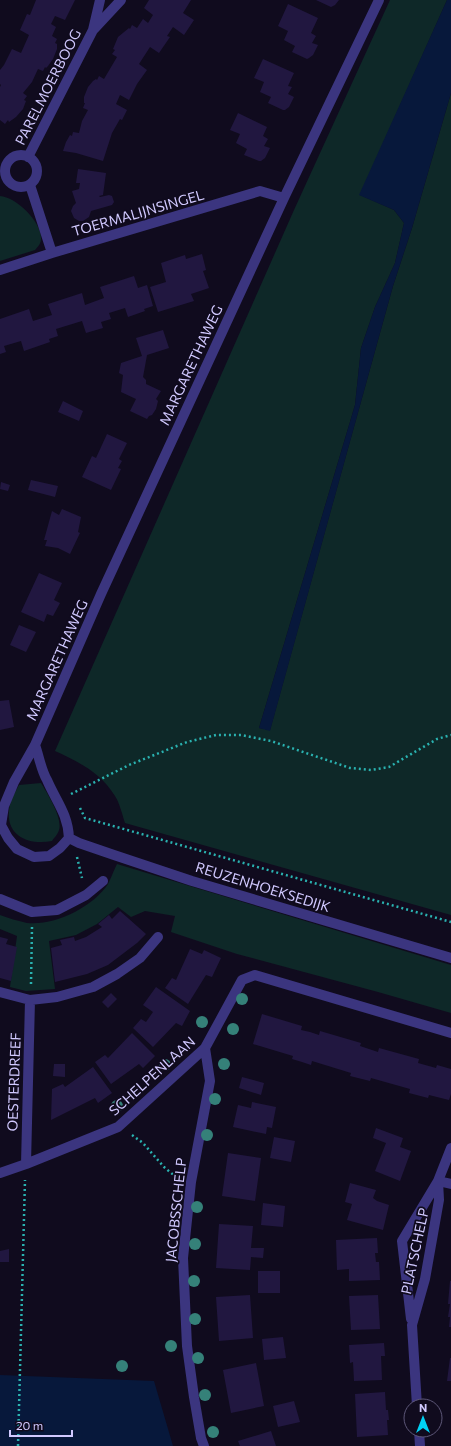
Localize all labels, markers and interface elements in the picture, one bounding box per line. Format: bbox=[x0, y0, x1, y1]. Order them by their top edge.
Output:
street label: PARELMOERBOOG bbox=[11, 26, 84, 148]
street label: TOERMALIJNSINGEL bbox=[70, 186, 206, 240]
street label: MARGARETHAWEG bbox=[155, 302, 226, 428]
street label: MARGARETHAWEG bbox=[22, 597, 91, 723]
street label: REUZENHOEKSEDIJK bbox=[194, 858, 333, 915]
street label: OESTERDREEF bbox=[3, 1032, 24, 1132]
street label: SCHELPENLAAN bbox=[105, 1032, 198, 1119]
street label: JACOBSSCHELP bbox=[162, 1157, 189, 1263]
street label: PLATSCHELP bbox=[397, 1206, 432, 1296]
north arrow bbox=[403, 1398, 443, 1438]
text: N bbox=[419, 1401, 427, 1414]
scale bar bbox=[10, 1412, 72, 1438]
text: 20 m bbox=[16, 1418, 43, 1432]

